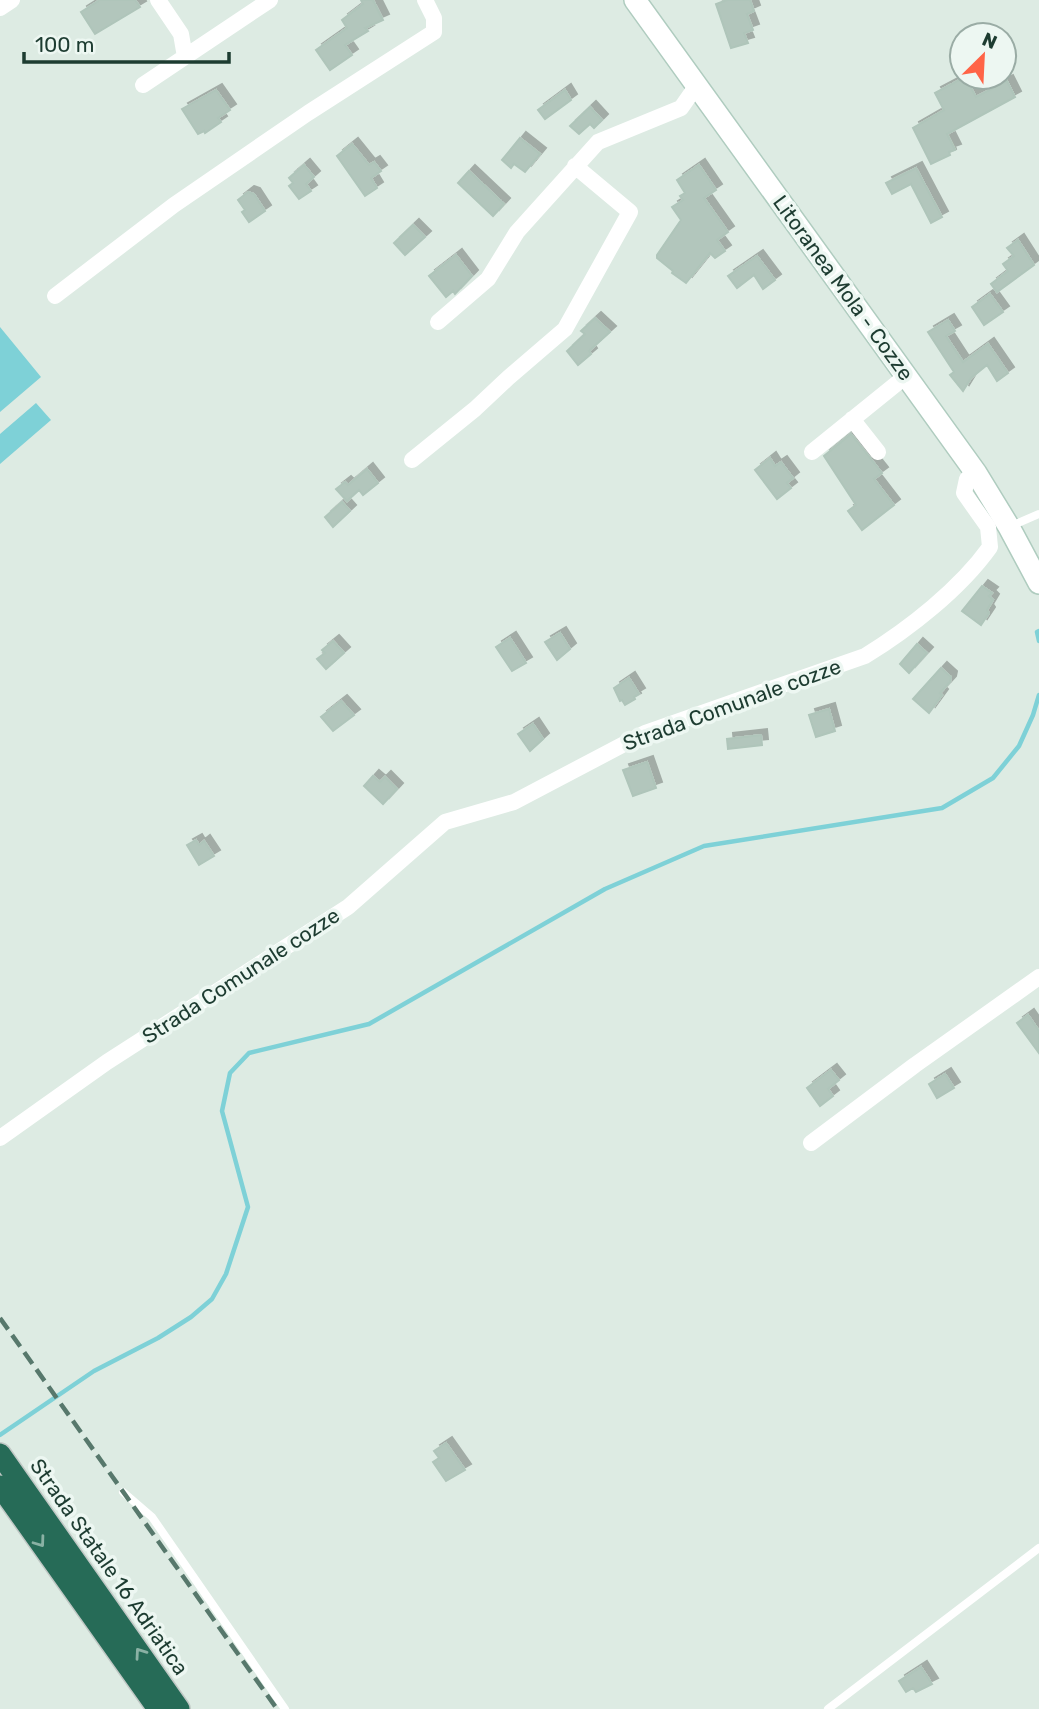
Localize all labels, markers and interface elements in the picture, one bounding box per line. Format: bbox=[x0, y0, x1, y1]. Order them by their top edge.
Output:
scale bar bbox=[24, 21, 229, 65]
north arrow bbox=[948, 21, 1018, 91]
text: N bbox=[979, 28, 1001, 54]
text: 100 m bbox=[35, 32, 94, 57]
street label: Litoranea Mola - Cozze bbox=[768, 190, 919, 385]
street label: Strada Comunale cozze bbox=[619, 653, 844, 756]
street label: Strada Comunale cozze bbox=[137, 902, 344, 1049]
street label: Strada Statale 16 Adriatica bbox=[25, 1454, 194, 1680]
one-way arrow bbox=[32, 1534, 44, 1547]
one-way arrow bbox=[136, 1648, 148, 1661]

